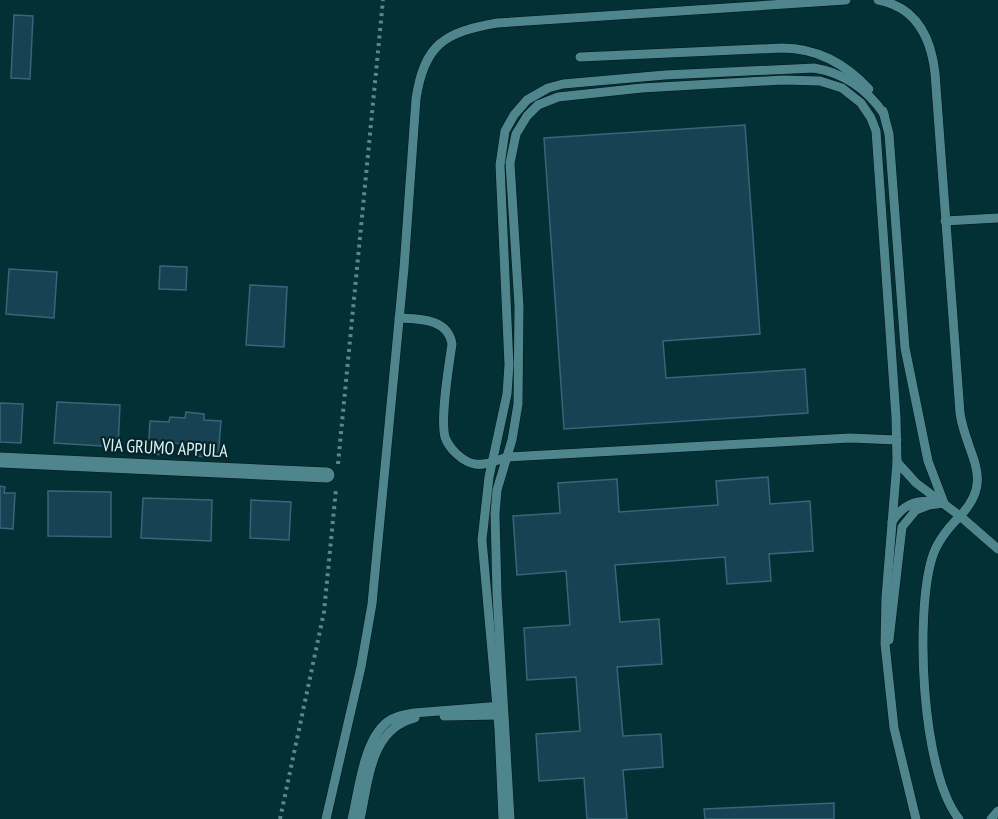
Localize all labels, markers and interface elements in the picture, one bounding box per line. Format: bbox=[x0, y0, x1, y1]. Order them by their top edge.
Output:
street label: VIA GRUMO APPULA bbox=[100, 433, 229, 462]

